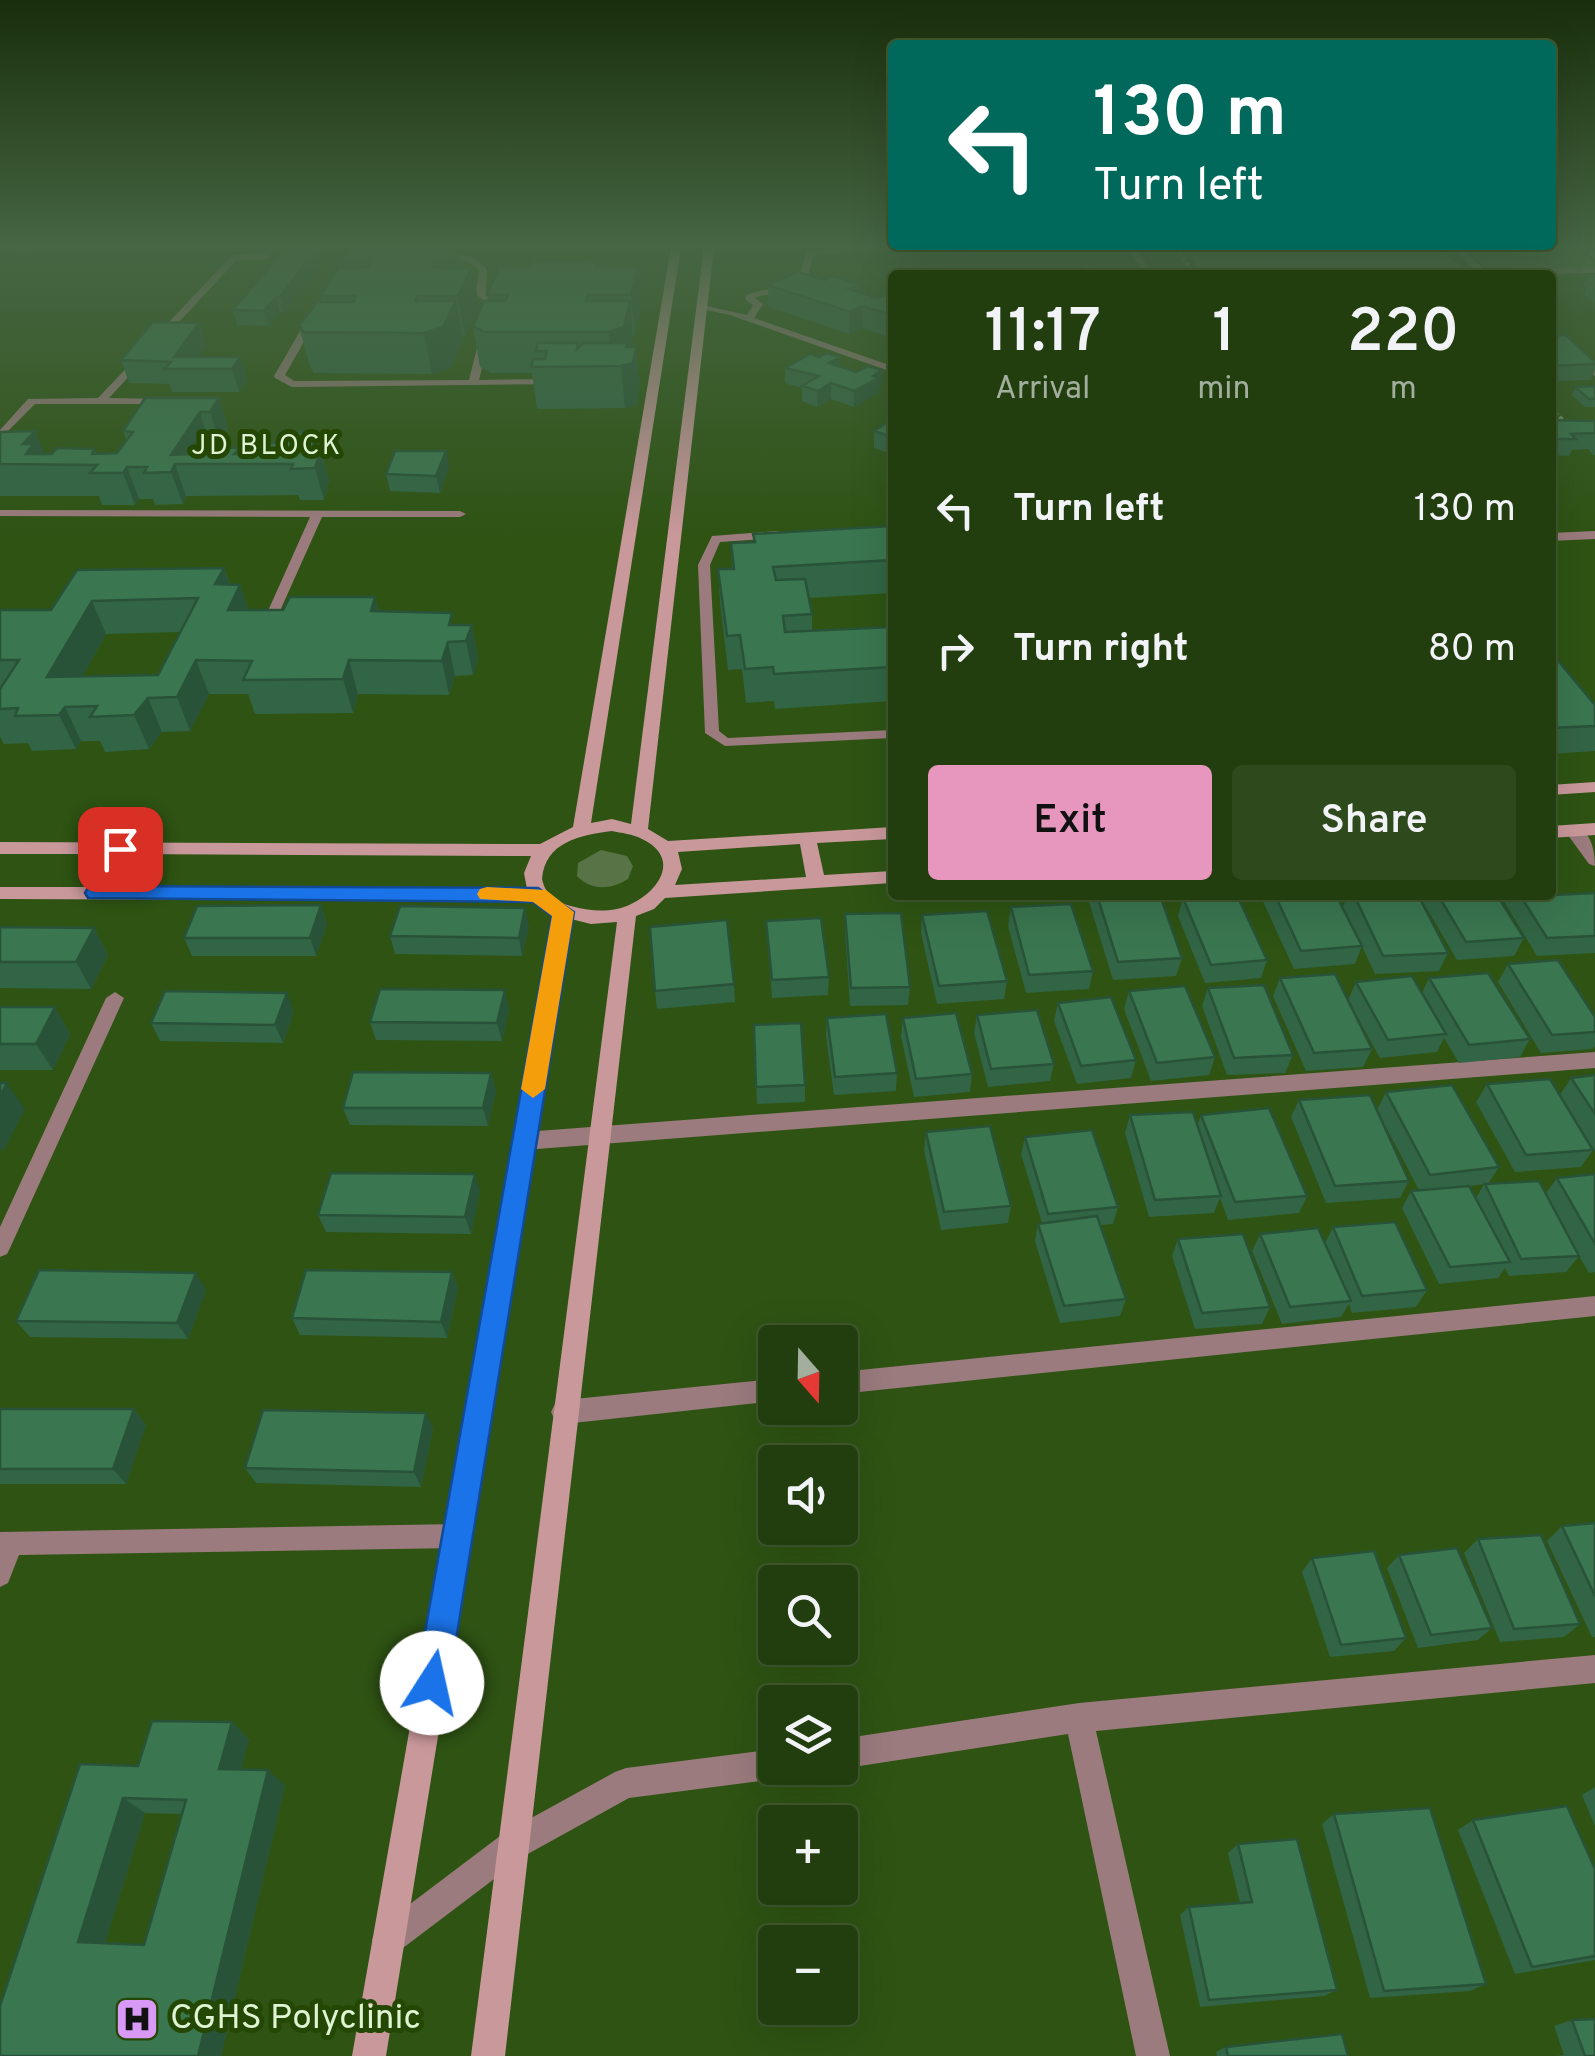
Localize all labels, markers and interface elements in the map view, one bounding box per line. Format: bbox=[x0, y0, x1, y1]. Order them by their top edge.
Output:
text: 130 m bbox=[1093, 72, 1287, 161]
icon: left bbox=[928, 80, 1058, 210]
text: Turn left bbox=[1093, 159, 1264, 216]
text: 11:17 bbox=[984, 297, 1101, 373]
text: 1 bbox=[1212, 297, 1236, 373]
text: 220 bbox=[1347, 297, 1460, 373]
text: Arrival bbox=[995, 370, 1090, 410]
text: min bbox=[1197, 370, 1251, 410]
text: m bbox=[1390, 370, 1417, 410]
district label: JD BLOCK bbox=[191, 429, 343, 465]
icon: left bbox=[928, 483, 983, 538]
text: Turn left bbox=[1013, 486, 1165, 535]
text: 130 m bbox=[1414, 486, 1516, 535]
icon: right bbox=[928, 623, 983, 678]
text: Turn right bbox=[1013, 626, 1188, 675]
text: 80 m bbox=[1428, 626, 1516, 675]
button: Exit bbox=[928, 765, 1212, 880]
button: Share bbox=[1232, 765, 1516, 880]
pin bbox=[78, 807, 163, 892]
icon: arrive bbox=[93, 822, 148, 877]
north arrow bbox=[758, 1325, 858, 1425]
map controls bbox=[758, 1325, 858, 2025]
button: sound bbox=[758, 1445, 858, 1545]
button: search bbox=[758, 1565, 858, 1665]
position arrow bbox=[380, 1631, 484, 1735]
button: layers bbox=[758, 1685, 858, 1785]
button: + bbox=[758, 1805, 858, 1905]
button: − bbox=[758, 1925, 858, 2025]
hospital icon: CGHS Polyclinic bbox=[114, 1996, 160, 2042]
place label: CGHS Polyclinic bbox=[170, 1997, 421, 2041]

